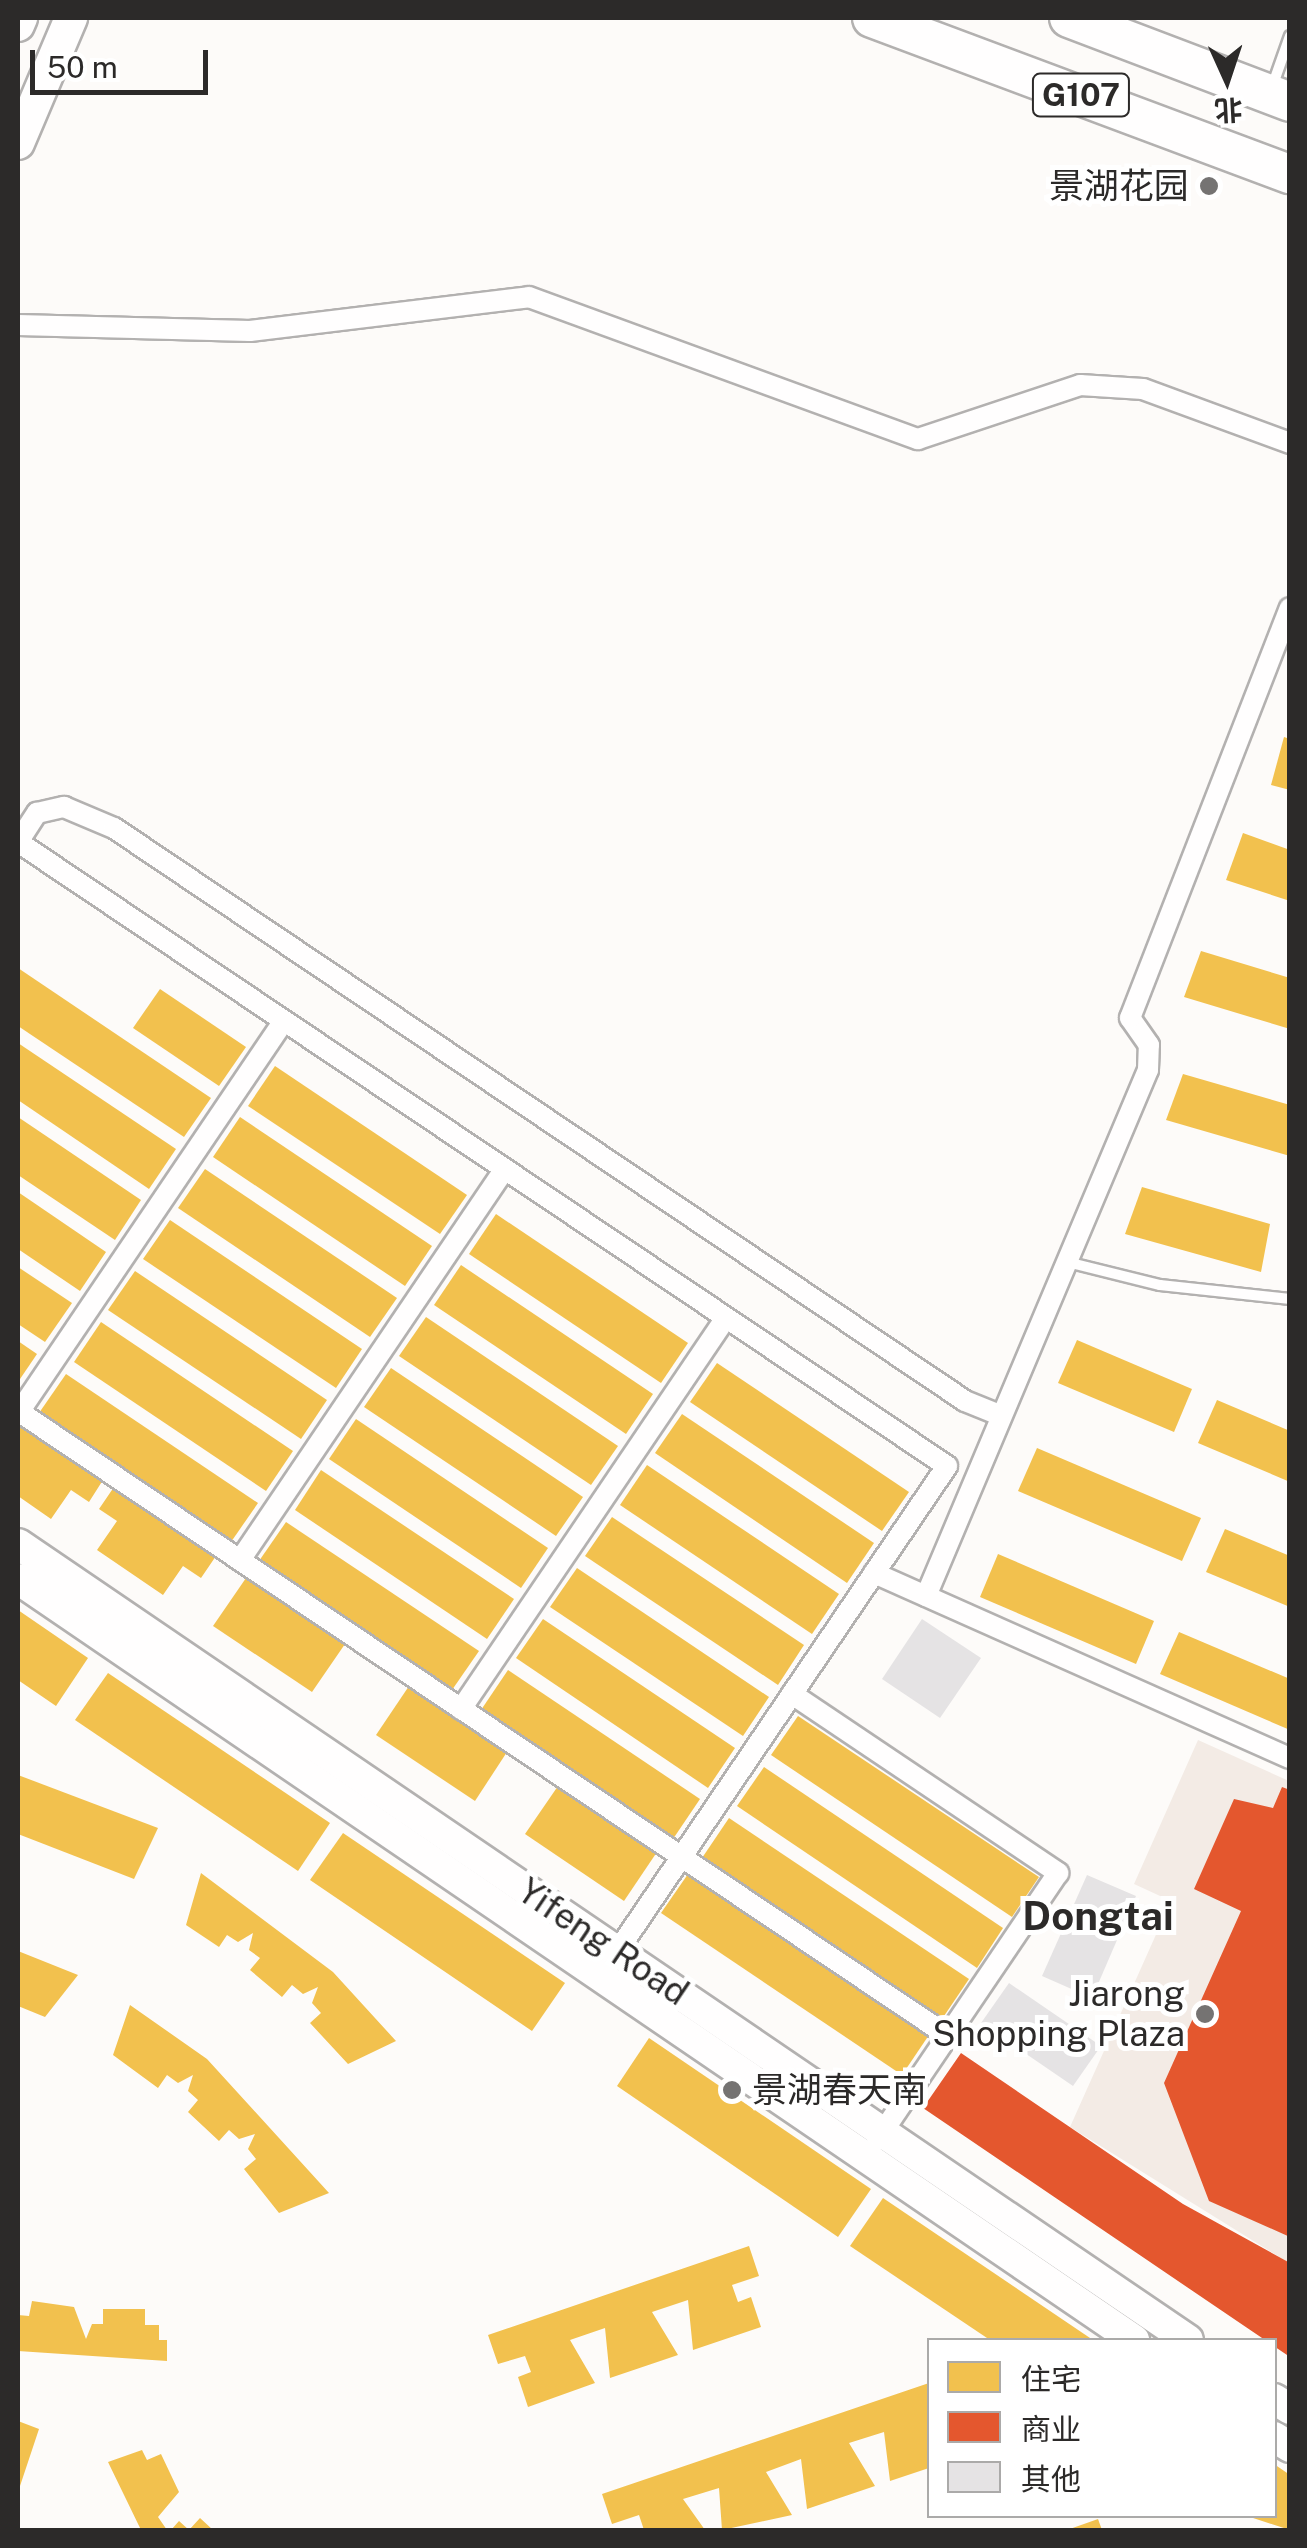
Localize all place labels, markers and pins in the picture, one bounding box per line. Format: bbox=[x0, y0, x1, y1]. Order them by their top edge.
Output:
place label: 景湖花园 bbox=[1049, 165, 1189, 207]
marker: 景湖花园 bbox=[1198, 175, 1220, 197]
place label: Jiarong Shopping Plaza bbox=[932, 1973, 1185, 2055]
marker: Jiarong Shopping Plaza bbox=[1194, 2003, 1216, 2025]
place label: 景湖春天南 bbox=[752, 2069, 927, 2111]
marker: 景湖春天南 bbox=[721, 2079, 743, 2101]

